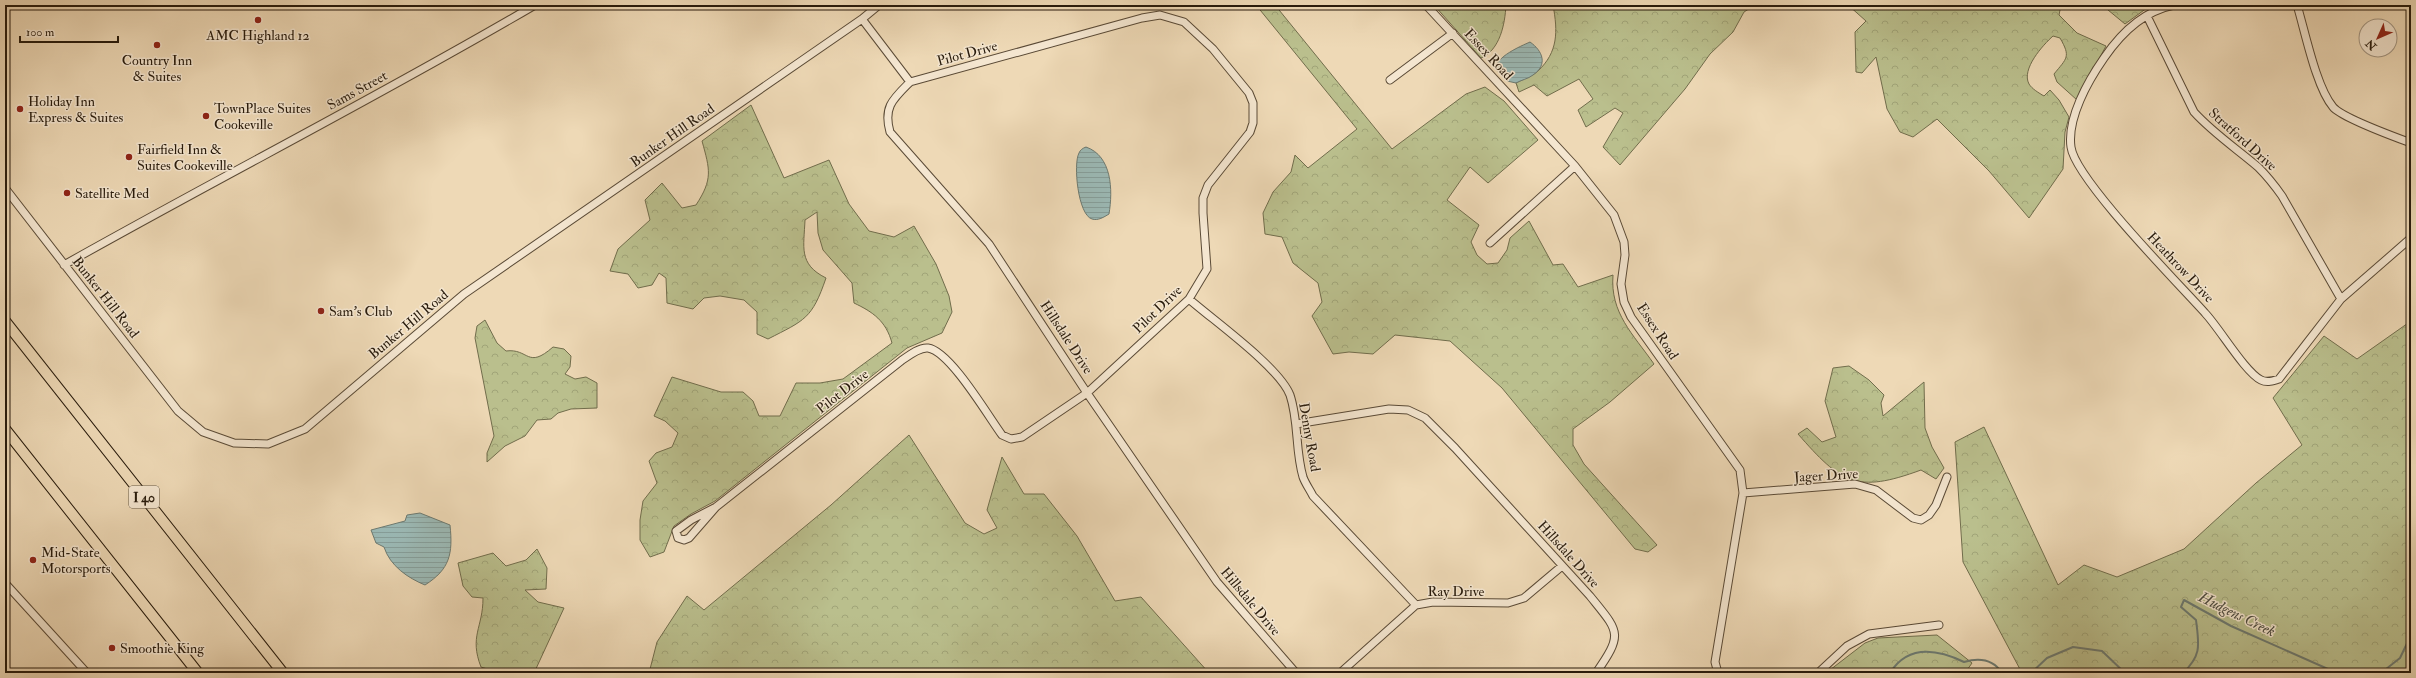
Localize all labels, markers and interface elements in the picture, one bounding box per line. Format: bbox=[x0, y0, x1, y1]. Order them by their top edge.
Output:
marker: AMC Highland 12 bbox=[253, 15, 263, 25]
scale bar bbox=[20, 18, 118, 44]
north arrow bbox=[2358, 18, 2398, 58]
text: 100 m bbox=[26, 25, 55, 40]
street label: Essex Road bbox=[1461, 25, 1517, 84]
place label: AMC Highland 12 bbox=[205, 27, 310, 44]
text: N bbox=[2362, 36, 2380, 54]
street label: Pilot Drive bbox=[935, 37, 999, 70]
marker: Country Inn & Suites bbox=[152, 40, 162, 50]
place label: Country Inn & Suites bbox=[122, 52, 192, 85]
street label: Sams Street bbox=[324, 67, 391, 114]
place label: Holiday Inn Express & Suites bbox=[28, 93, 124, 127]
place label: TownPlace Suites Cookeville bbox=[214, 100, 311, 133]
street label: Bunker Hill Road bbox=[627, 100, 718, 171]
marker: Holiday Inn Express & Suites bbox=[15, 104, 25, 114]
street label: Stratford Drive bbox=[2205, 104, 2280, 175]
marker: TownPlace Suites Cookeville bbox=[201, 111, 211, 121]
place label: Fairfield Inn & Suites Cookeville bbox=[137, 141, 233, 174]
marker: Fairfield Inn & Suites Cookeville bbox=[124, 152, 134, 162]
place label: Satellite Med bbox=[75, 185, 149, 202]
marker: Satellite Med bbox=[62, 188, 72, 198]
street label: Heathrow Drive bbox=[2144, 229, 2218, 306]
street label: Bunker Hill Road bbox=[69, 253, 143, 342]
street label: Pilot Drive bbox=[1129, 282, 1186, 337]
street label: Bunker Hill Road bbox=[365, 286, 452, 363]
street label: Hillsdale Drive bbox=[1037, 297, 1097, 377]
street label: Essex Road bbox=[1633, 300, 1682, 363]
place label: Sam's Club bbox=[329, 303, 392, 320]
marker: Sam's Club bbox=[316, 306, 326, 316]
street label: Pilot Drive bbox=[813, 366, 872, 417]
street label: Denny Road bbox=[1294, 401, 1324, 473]
street label: Jager Drive bbox=[1793, 465, 1859, 486]
road number: I 40 bbox=[129, 486, 159, 508]
street label: Hillsdale Drive bbox=[1534, 517, 1603, 591]
place label: Mid-State Motorsports bbox=[41, 544, 111, 578]
marker: Mid-State Motorsports bbox=[28, 555, 38, 565]
street label: Hillsdale Drive bbox=[1217, 564, 1284, 639]
street label: Ray Drive bbox=[1428, 583, 1485, 601]
water label: Hudgens Creek bbox=[2194, 587, 2278, 641]
place label: Smoothie King bbox=[120, 640, 205, 657]
marker: Smoothie King bbox=[107, 643, 117, 653]

